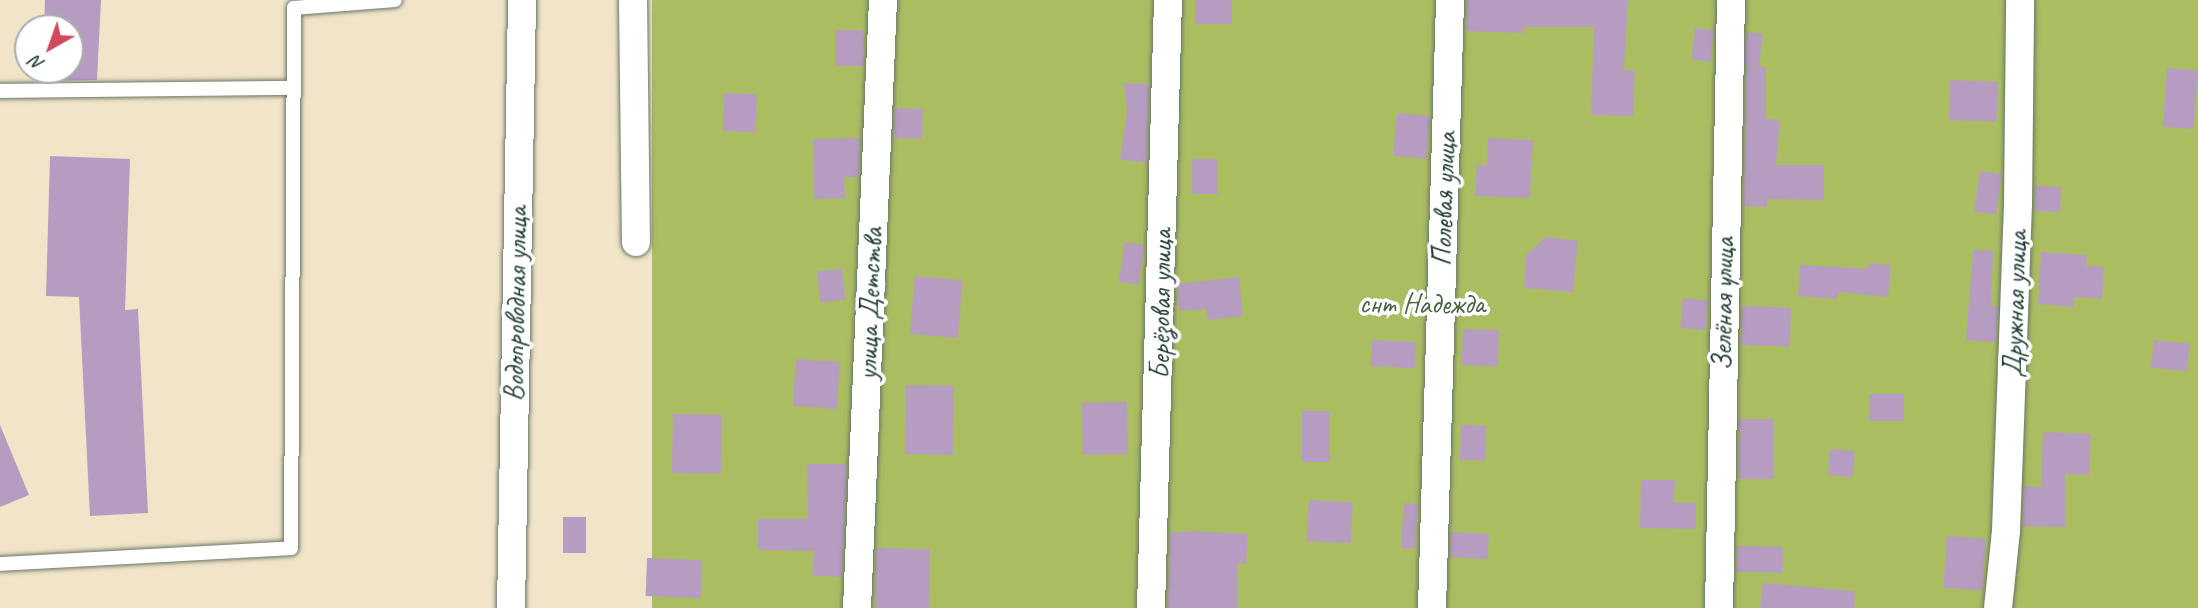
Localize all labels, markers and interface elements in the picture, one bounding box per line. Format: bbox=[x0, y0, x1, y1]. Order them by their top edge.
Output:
north arrow bbox=[14, 14, 84, 84]
text: N bbox=[25, 51, 49, 77]
street label: Полевая улица bbox=[1425, 131, 1463, 267]
street label: Водопроводная улица bbox=[498, 206, 534, 402]
street label: улица Детства bbox=[851, 229, 889, 379]
street label: Берёзовая улица bbox=[1143, 229, 1179, 379]
street label: Дружная улица bbox=[1996, 230, 2034, 378]
street label: Зелёная улица bbox=[1705, 236, 1741, 372]
park label: снт Надежда bbox=[1359, 287, 1485, 321]

